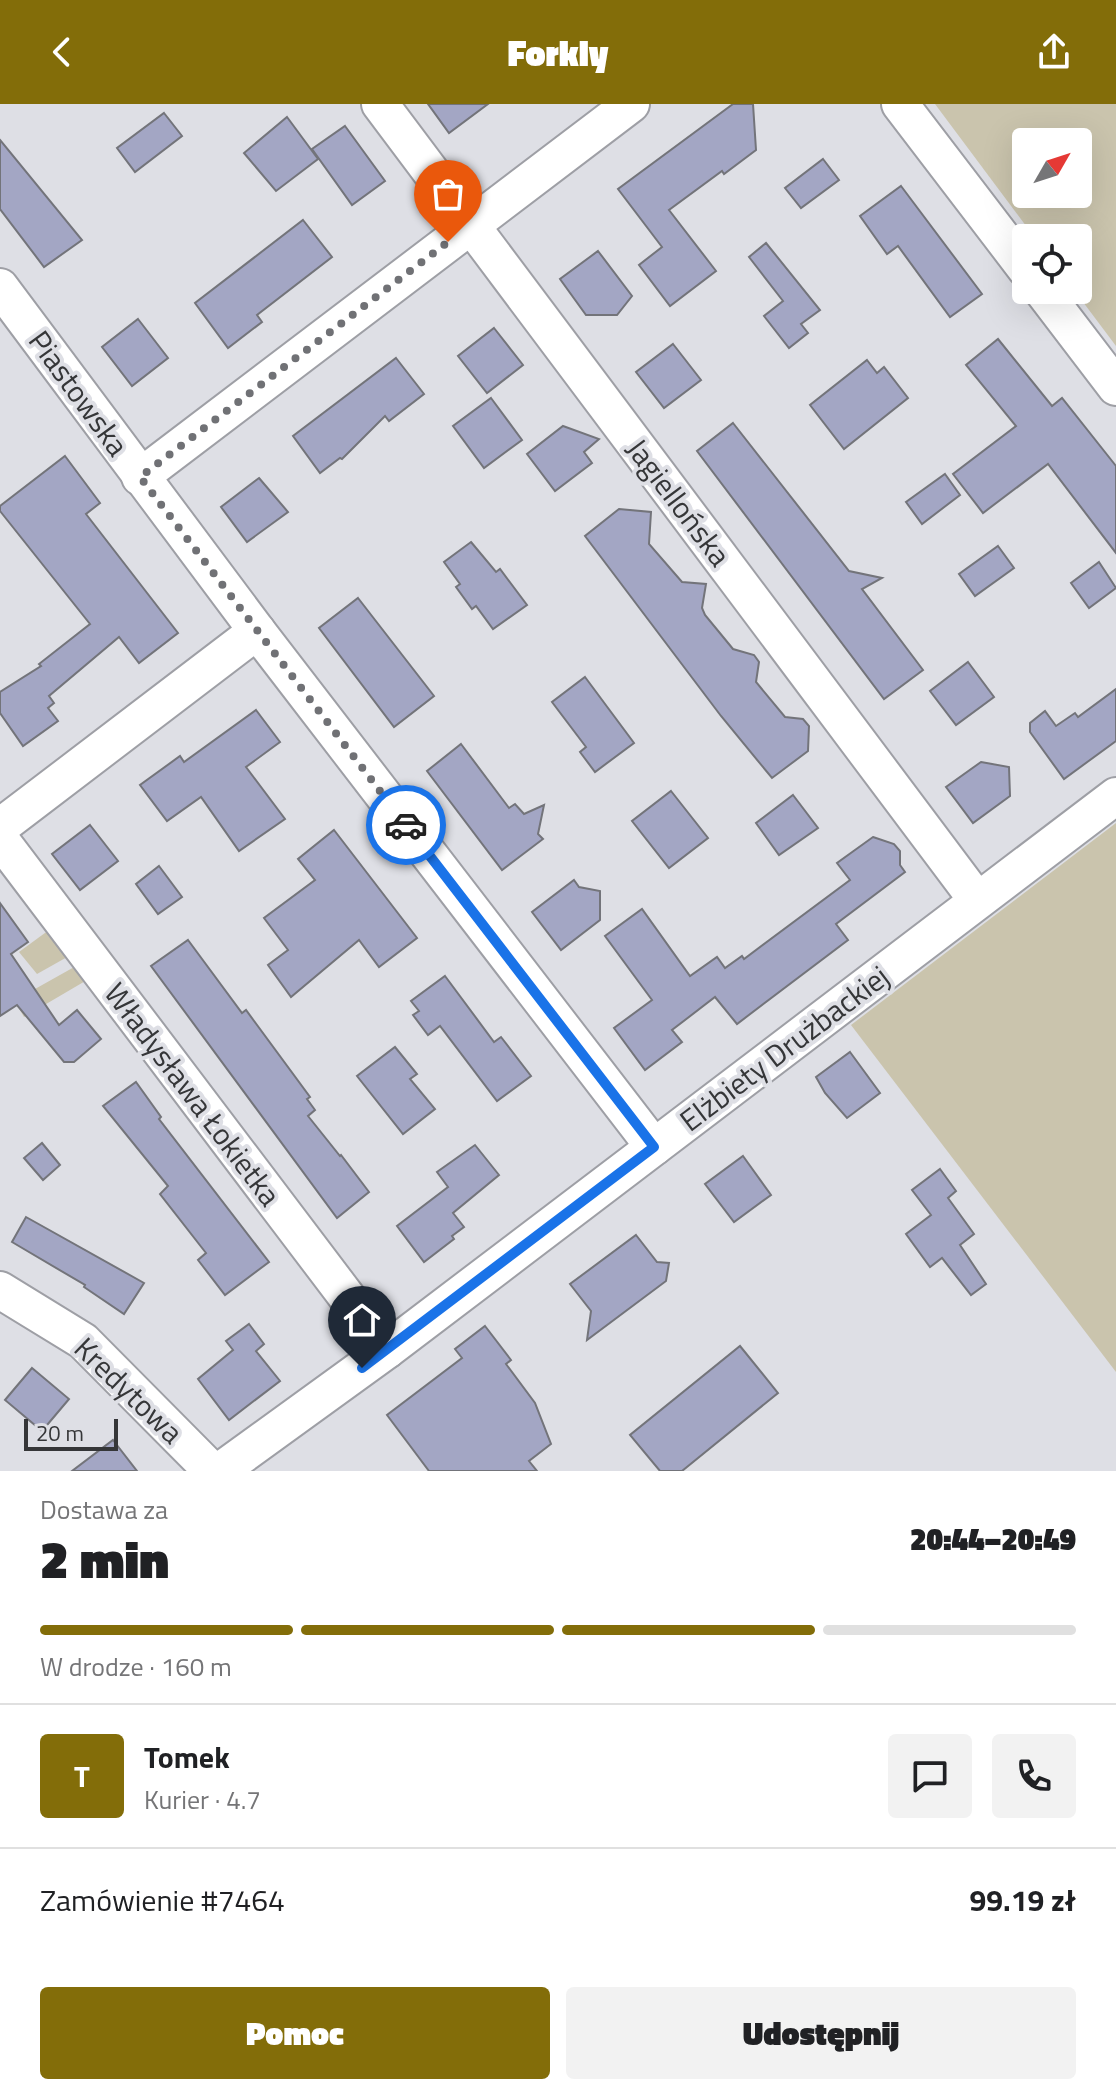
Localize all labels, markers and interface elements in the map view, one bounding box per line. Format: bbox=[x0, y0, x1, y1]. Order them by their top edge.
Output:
text: Forkly bbox=[508, 25, 608, 80]
icon: back bbox=[40, 30, 84, 74]
icon: share bbox=[1032, 30, 1076, 74]
north arrow bbox=[1012, 128, 1092, 208]
map controls bbox=[1012, 128, 1092, 304]
pin bbox=[414, 160, 482, 242]
icon: bag bbox=[426, 172, 470, 216]
button: locate bbox=[1012, 224, 1092, 304]
street label: Piastowska bbox=[18, 321, 140, 465]
street label: Jagiellońska bbox=[616, 428, 742, 576]
courier bbox=[366, 785, 446, 865]
icon: car bbox=[384, 803, 428, 847]
street label: Elżbiety Drużbackiej bbox=[670, 954, 898, 1142]
street label: Władysława Łokietka bbox=[93, 972, 293, 1216]
pin bbox=[328, 1286, 396, 1368]
icon: home bbox=[340, 1298, 384, 1342]
street label: Kredytowa bbox=[64, 1326, 194, 1454]
scale bar bbox=[24, 1415, 118, 1451]
text: 20 m bbox=[36, 1416, 84, 1450]
text: Dostawa za bbox=[40, 1490, 168, 1529]
text: 20:44–20:49 bbox=[910, 1516, 1076, 1562]
text: 2 min bbox=[40, 1519, 169, 1598]
text: W drodze · 160 m bbox=[40, 1647, 232, 1686]
text: Tomek bbox=[144, 1734, 230, 1780]
button: chat bbox=[888, 1734, 972, 1818]
button: phone bbox=[992, 1734, 1076, 1818]
text: T bbox=[74, 1753, 90, 1799]
text: Kurier · 4.7 bbox=[144, 1780, 261, 1819]
text: Zamówienie #7464 bbox=[40, 1877, 285, 1923]
text: 99.19 zł bbox=[969, 1877, 1076, 1923]
button: Pomoc bbox=[40, 1987, 550, 2079]
button: Udostępnij bbox=[566, 1987, 1076, 2079]

